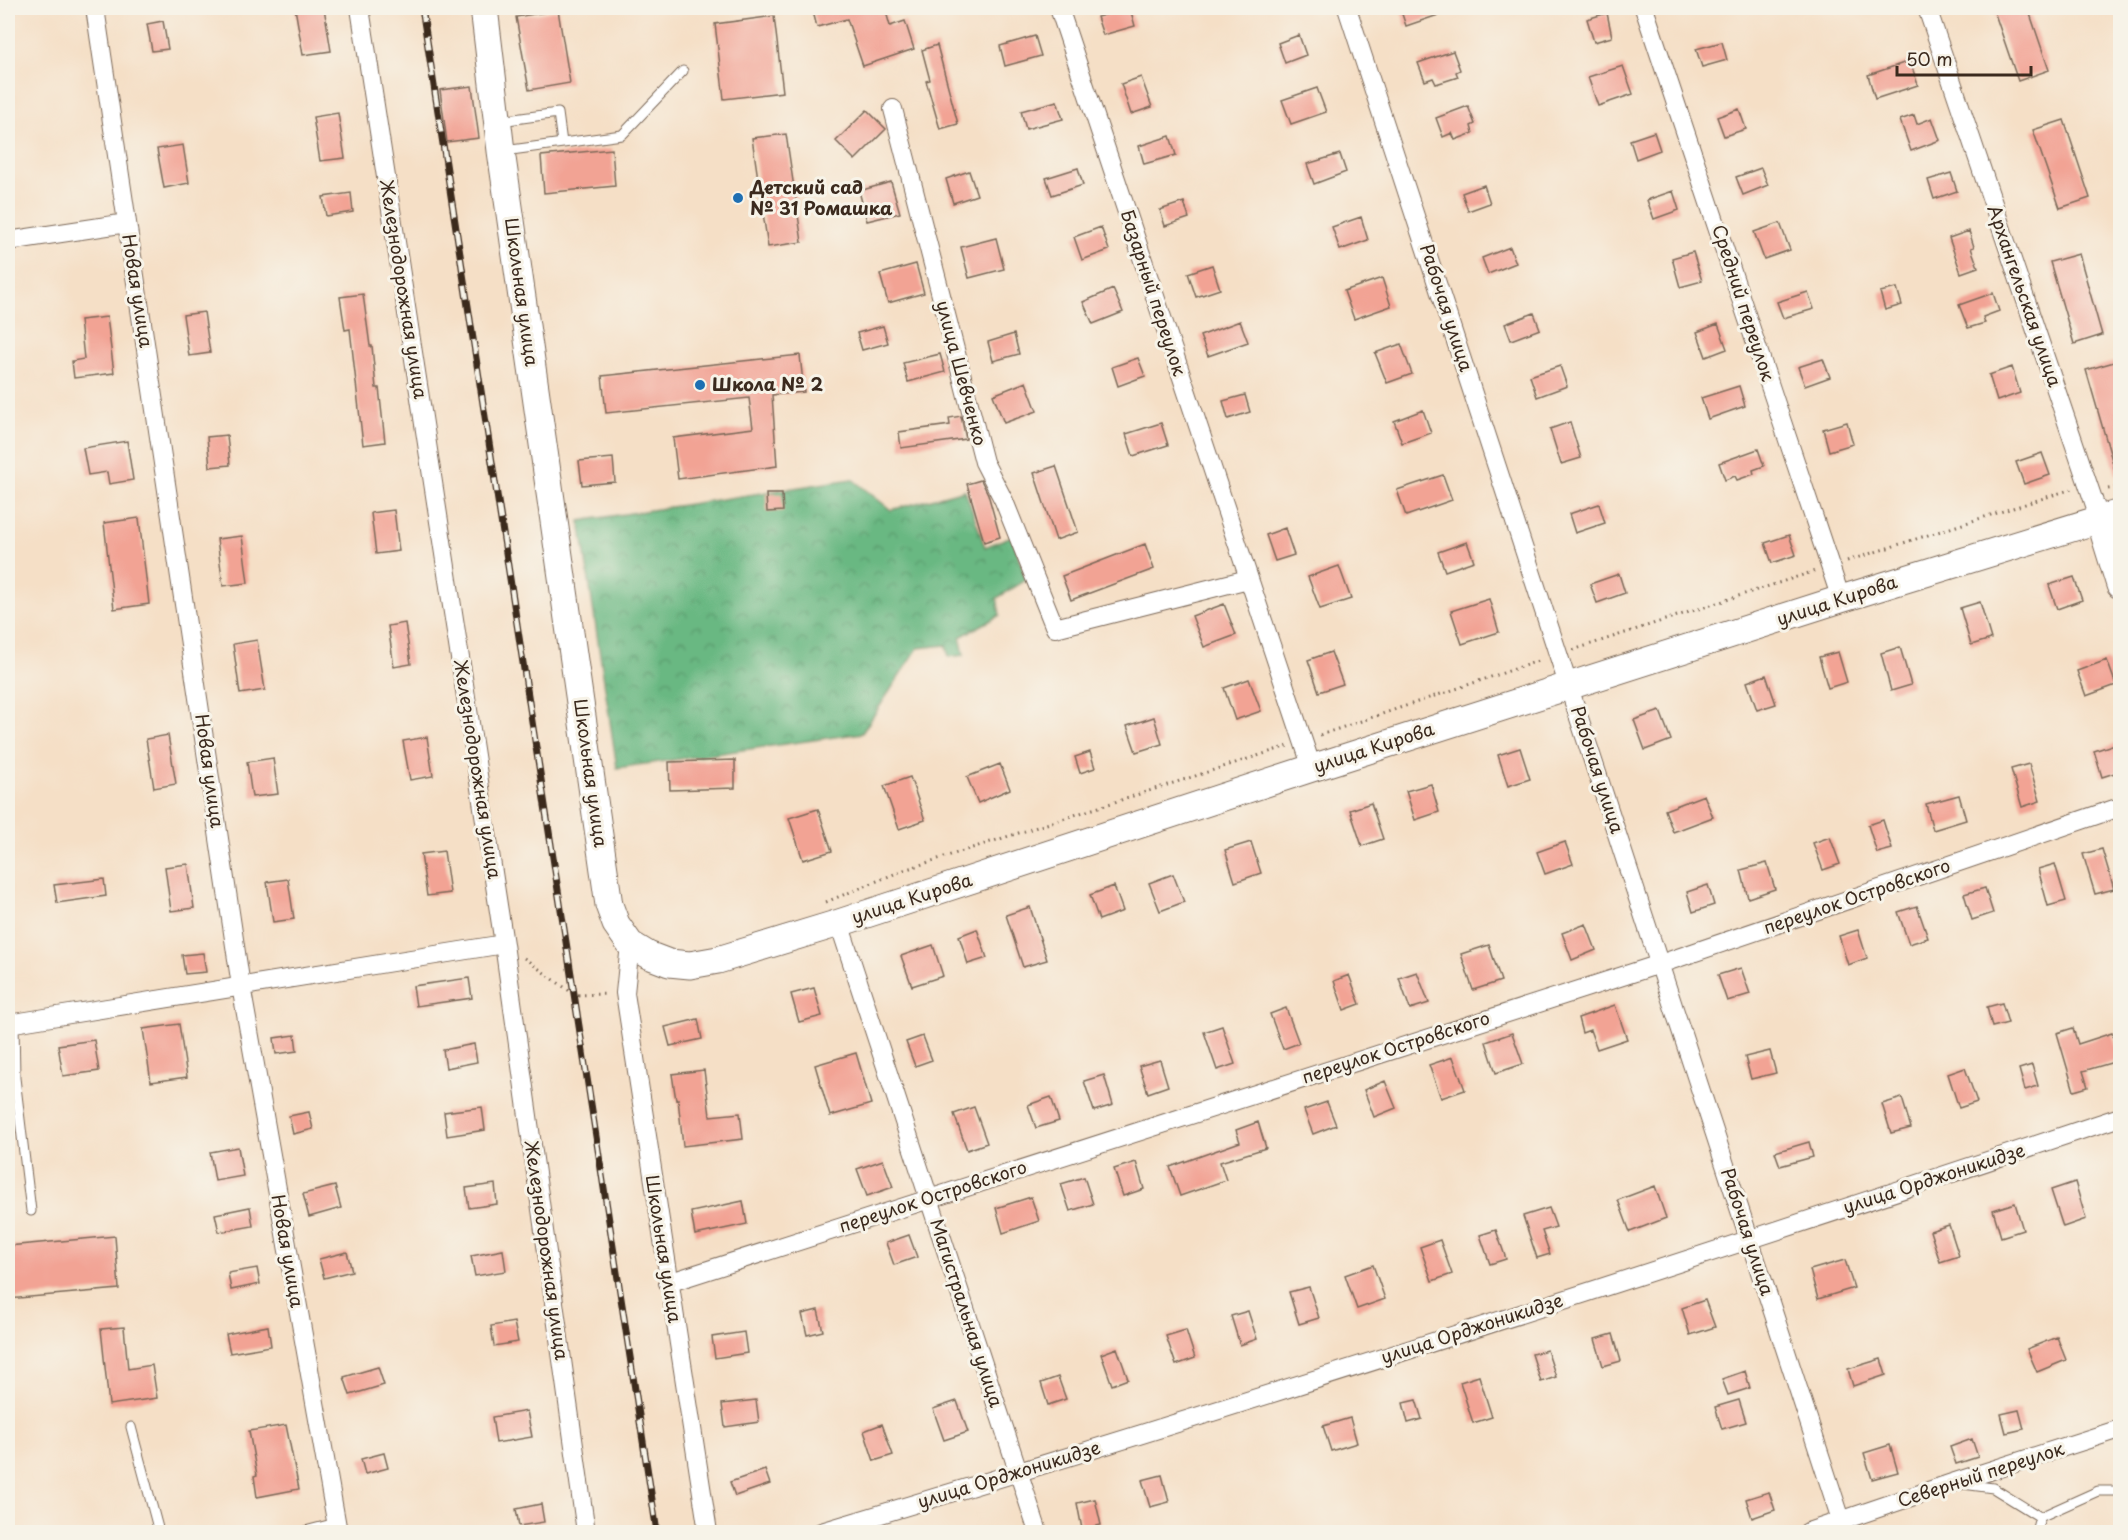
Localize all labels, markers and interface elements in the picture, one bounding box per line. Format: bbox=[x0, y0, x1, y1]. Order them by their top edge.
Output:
scale bar bbox=[1897, 39, 2030, 77]
text: 50 m bbox=[1906, 45, 1953, 72]
place label: Детский сад № 31 Ромашка bbox=[749, 173, 893, 221]
street label: Железнодорожная улица bbox=[374, 177, 435, 401]
marker: Детский сад № 31 Ромашка bbox=[731, 191, 745, 205]
street label: Архангельская улица bbox=[1982, 201, 2069, 391]
street label: Базарный переулок bbox=[1115, 206, 1194, 379]
street label: Школьная улица bbox=[499, 216, 546, 368]
street label: Средний переулок bbox=[1706, 221, 1783, 385]
street label: Новая улица bbox=[116, 232, 161, 350]
street label: Рабочая улица bbox=[1414, 240, 1481, 375]
street label: улица Шевченко bbox=[930, 297, 995, 448]
place label: Школа № 2 bbox=[712, 370, 823, 397]
marker: Школа № 2 bbox=[693, 378, 707, 392]
street label: улица Кирова bbox=[1773, 567, 1901, 632]
street label: Железнодорожная улица bbox=[448, 657, 509, 881]
street label: Школьная улица bbox=[568, 697, 615, 849]
street label: Рабочая улица bbox=[1565, 702, 1632, 837]
street label: Новая улица bbox=[189, 712, 232, 830]
street label: улица Кирова bbox=[1310, 714, 1438, 779]
street label: переулок Островского bbox=[1759, 851, 1954, 940]
street label: улица Кирова bbox=[848, 865, 976, 930]
street label: переулок Островского bbox=[1298, 1003, 1493, 1090]
street label: улица Орджоникидзе bbox=[1839, 1135, 2028, 1220]
street label: Железнодорожная улица bbox=[519, 1138, 576, 1362]
street label: переулок Островского bbox=[835, 1152, 1030, 1239]
street label: Рабочая улица bbox=[1715, 1164, 1782, 1299]
street label: Школьная улица bbox=[639, 1173, 690, 1325]
street label: Новая улица bbox=[265, 1192, 312, 1310]
street label: Магистральная улица bbox=[924, 1215, 1011, 1411]
street label: улица Орджоникидзе bbox=[1377, 1285, 1566, 1370]
street label: улица Орджоникидзе bbox=[914, 1433, 1104, 1514]
street label: Северный переулок bbox=[1894, 1434, 2068, 1513]

